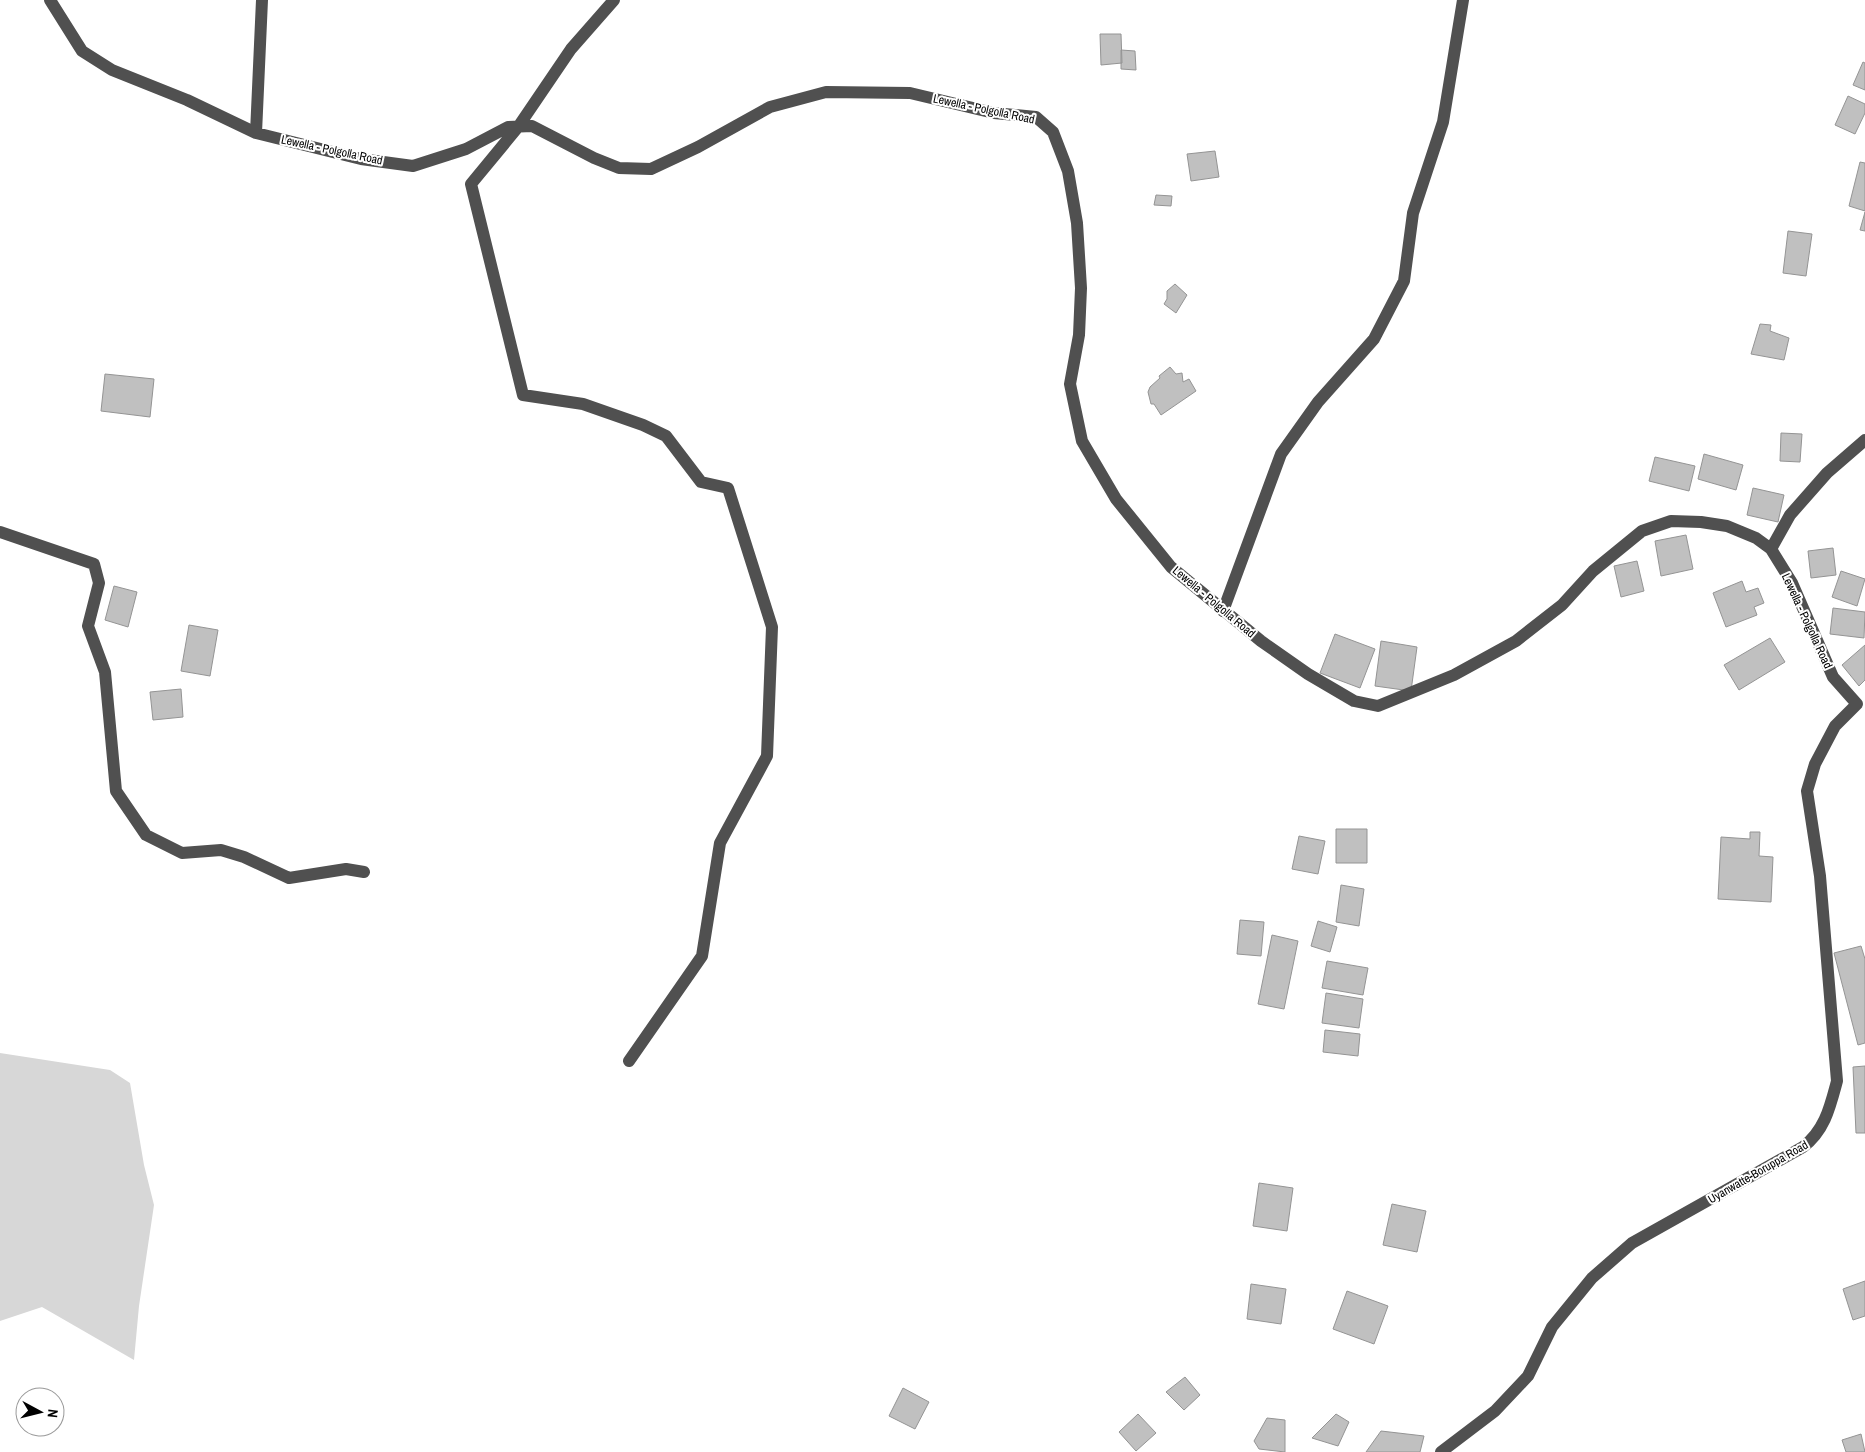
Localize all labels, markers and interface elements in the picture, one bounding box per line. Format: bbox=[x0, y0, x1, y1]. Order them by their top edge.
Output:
street label: Lewella - Polgolla Road bbox=[932, 90, 1036, 128]
street label: Lewella - Polgolla Road bbox=[280, 131, 384, 169]
street label: Lewella - Polgolla Road bbox=[1169, 563, 1259, 641]
street label: Lewella - Polgolla Road bbox=[1778, 571, 1836, 671]
street label: Uyanwatte-Boruppa Road bbox=[1705, 1137, 1811, 1207]
north arrow bbox=[15, 1387, 65, 1437]
text: N bbox=[43, 1408, 62, 1419]

